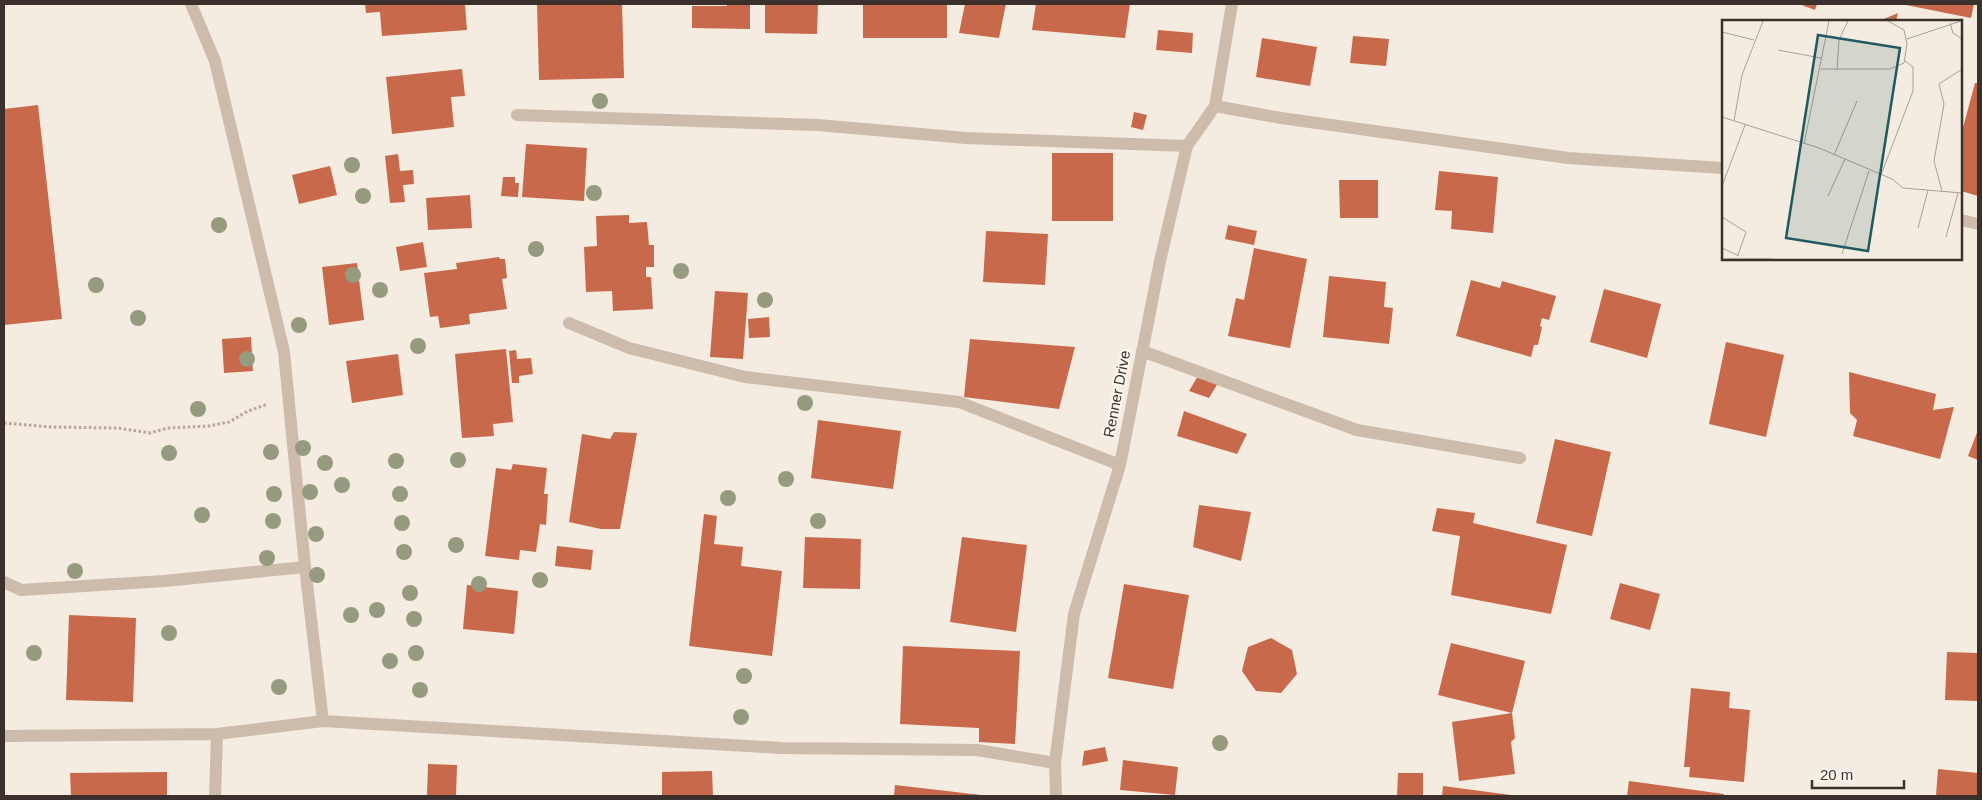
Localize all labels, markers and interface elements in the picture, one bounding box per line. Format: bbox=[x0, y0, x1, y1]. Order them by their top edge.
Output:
inset map bbox=[1722, 20, 1962, 260]
street label: Renner Drive bbox=[1100, 349, 1133, 439]
scale bar bbox=[1812, 758, 1904, 790]
text: 20 m bbox=[1820, 766, 1853, 783]

